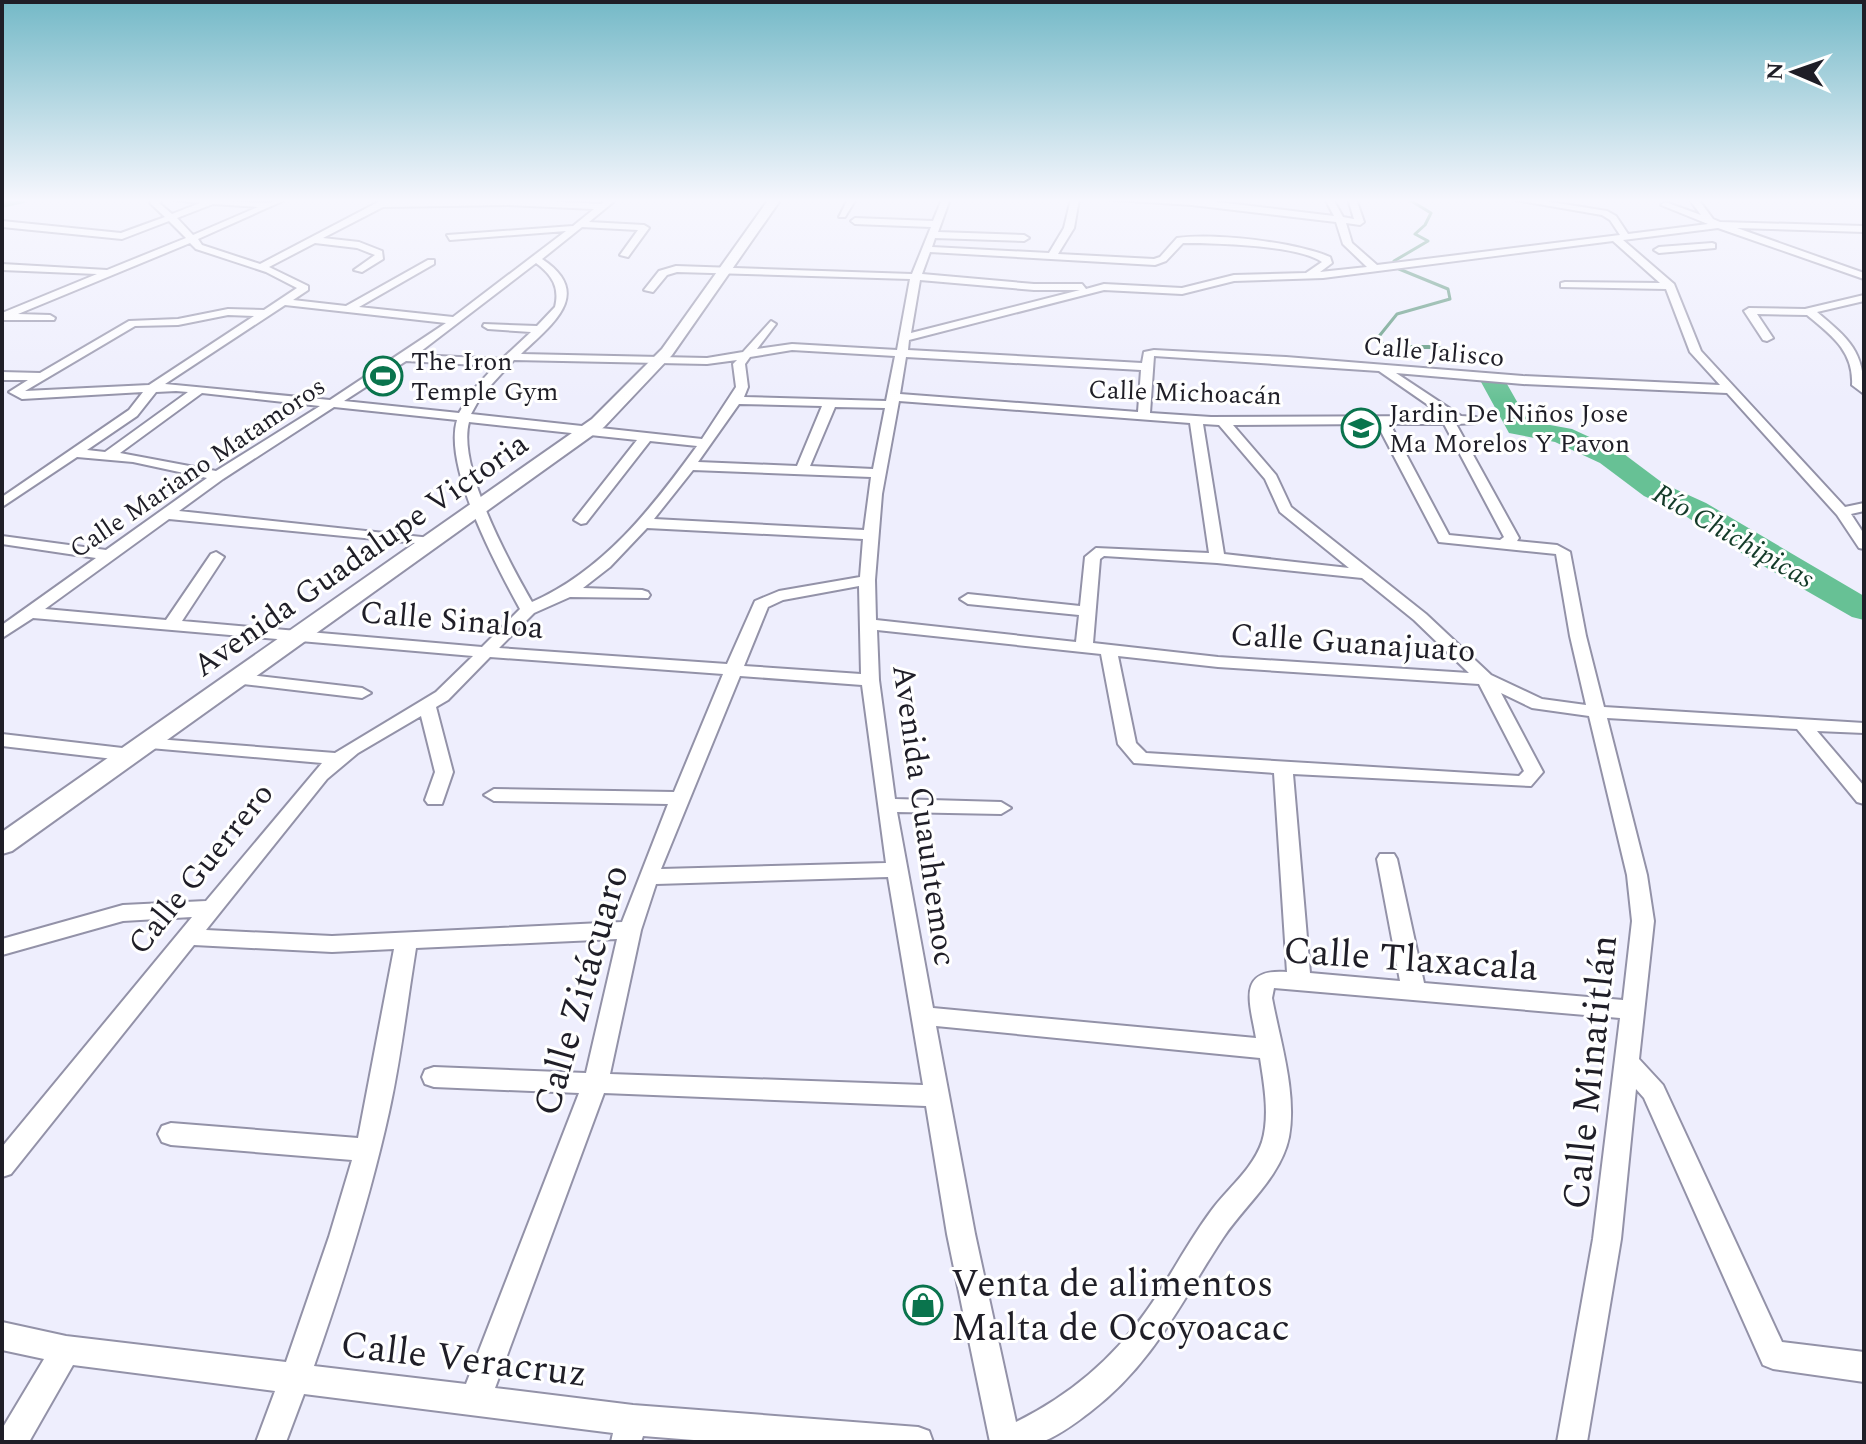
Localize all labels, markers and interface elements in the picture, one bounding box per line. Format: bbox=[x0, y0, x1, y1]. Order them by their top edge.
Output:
north arrow bbox=[1754, 32, 1834, 112]
text: N bbox=[1759, 62, 1792, 81]
street label: Calle Jalisco bbox=[1362, 326, 1506, 378]
place label: The Iron Temple Gym bbox=[411, 342, 558, 412]
sports icon: The Iron Temple Gym bbox=[362, 355, 404, 397]
street label: Calle Mariano Matamoros bbox=[61, 367, 334, 569]
street label: Calle Michoacán bbox=[1087, 370, 1282, 416]
place label: Jardin De Niños Jose Ma Morelos Y Pavon bbox=[1389, 394, 1630, 464]
school or university icon: Jardin De Niños Jose Ma Morelos Y Pavon bbox=[1340, 407, 1382, 449]
street label: Avenida Guadalupe Victoria bbox=[183, 420, 539, 690]
water label: Río Chichipicas bbox=[1644, 473, 1822, 600]
street label: Calle Sinaloa bbox=[358, 588, 546, 653]
street label: Calle Guanajuato bbox=[1229, 610, 1477, 677]
street label: Avenida Cuauhtemoc bbox=[878, 661, 969, 969]
street label: Calle Guerrero bbox=[116, 772, 286, 966]
street label: Calle Zitácuaro bbox=[518, 858, 645, 1123]
street label: Calle Tlaxacala bbox=[1282, 922, 1541, 998]
street label: Calle Minatitlán bbox=[1548, 932, 1634, 1212]
place label: Venta de alimentos Malta de Ocoyoacac bbox=[951, 1256, 1290, 1358]
shop icon: Venta de alimentos Malta de Ocoyoacac bbox=[902, 1284, 944, 1326]
street label: Calle Veracruz bbox=[337, 1316, 590, 1404]

